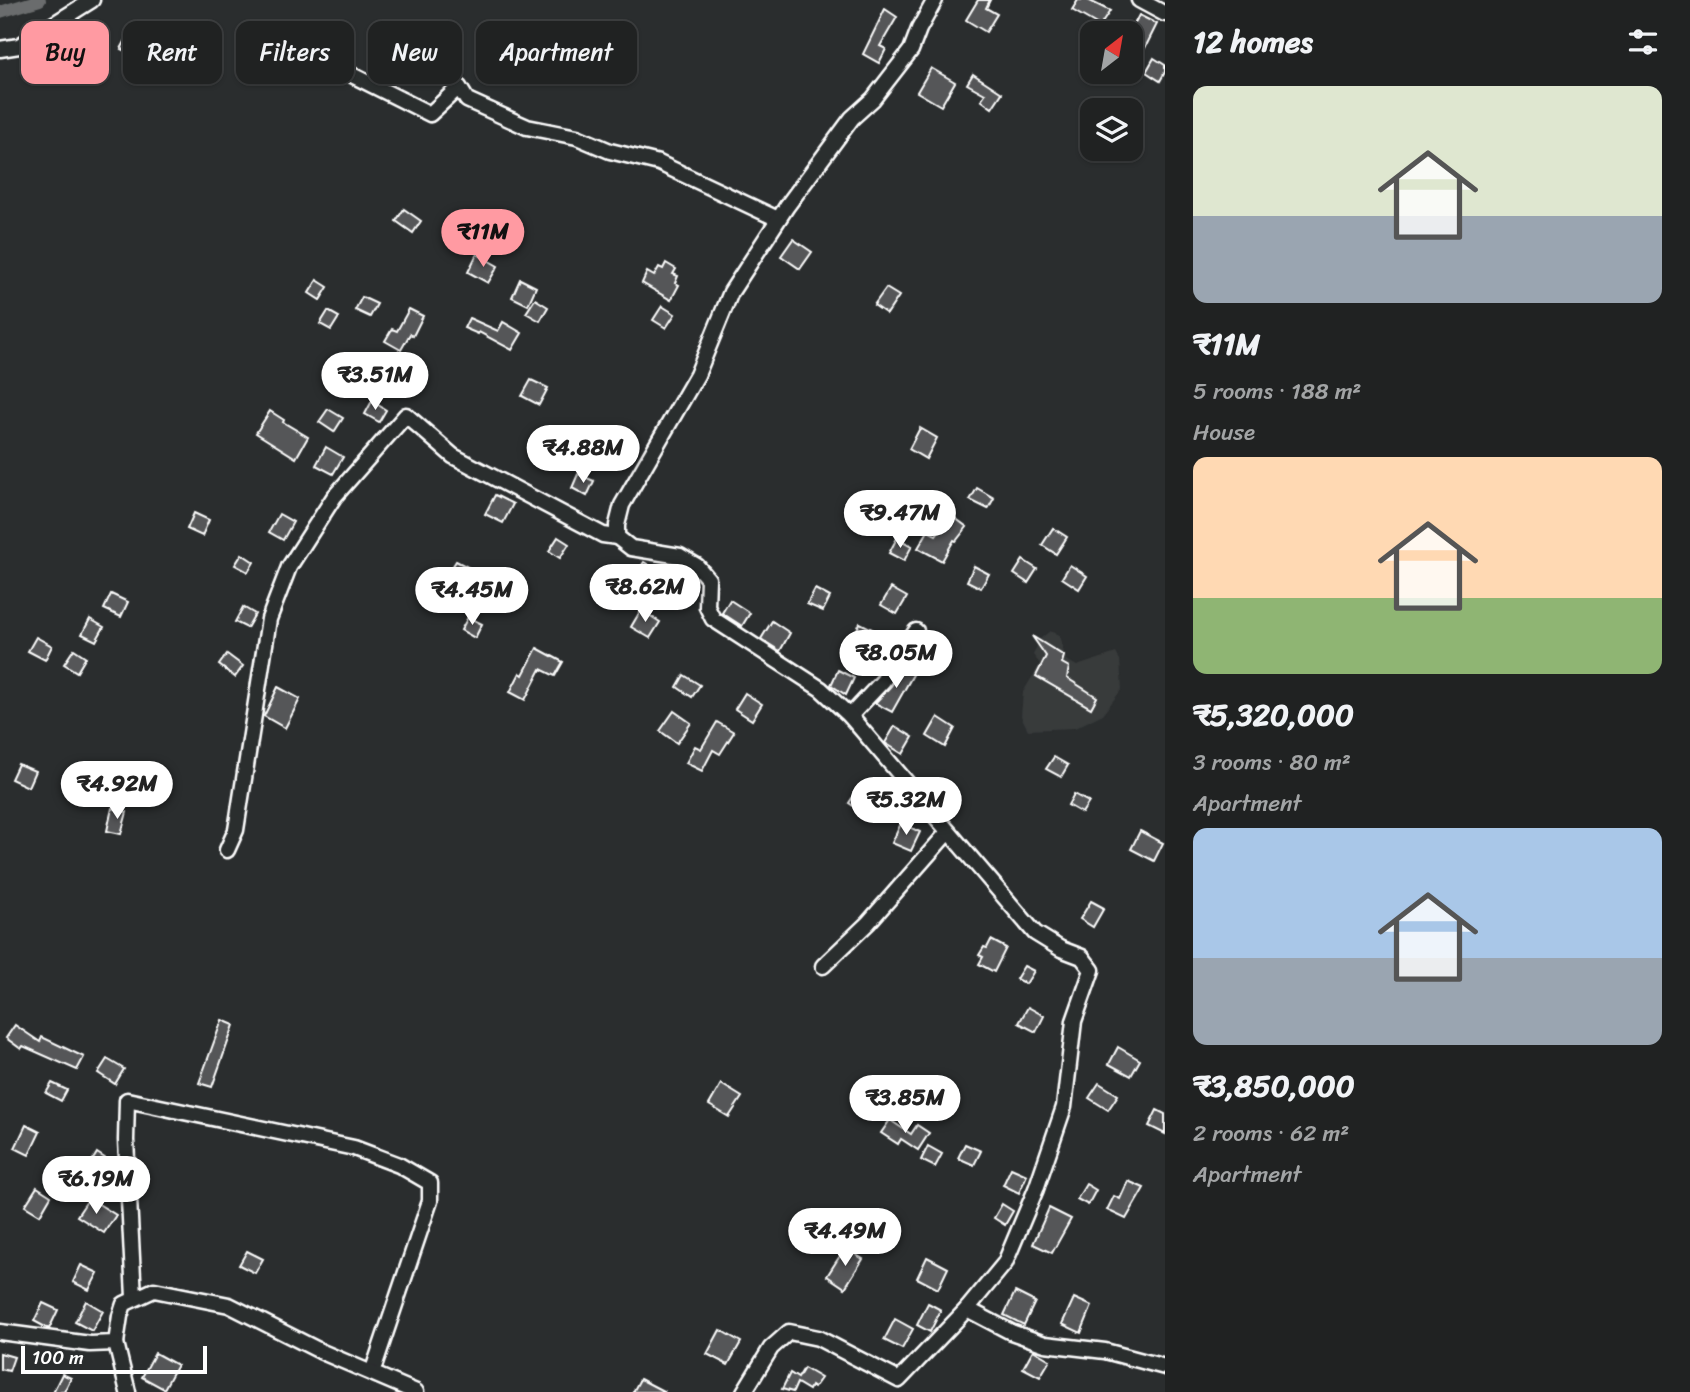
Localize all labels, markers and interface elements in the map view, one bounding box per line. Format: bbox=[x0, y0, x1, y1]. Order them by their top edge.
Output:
text: 12 homes bbox=[1193, 15, 1313, 69]
chip: Buy bbox=[21, 21, 109, 84]
chip: Rent bbox=[123, 21, 222, 84]
chip: Filters bbox=[236, 21, 354, 84]
chip: New bbox=[368, 21, 462, 84]
chip: Apartment bbox=[476, 21, 637, 84]
north arrow bbox=[1080, 21, 1143, 84]
map controls bbox=[1080, 21, 1143, 161]
icon: filters bbox=[1624, 23, 1662, 61]
button: layers bbox=[1080, 98, 1143, 161]
icon: home bbox=[1365, 132, 1491, 258]
pin: ₹11M bbox=[442, 210, 524, 269]
text: ₹11M bbox=[457, 211, 509, 252]
text: ₹11M bbox=[1193, 317, 1260, 371]
pin: ₹3.51M bbox=[318, 352, 432, 412]
text: ₹3.51M bbox=[337, 354, 413, 395]
text: 5 rooms · 188 m² bbox=[1193, 371, 1361, 412]
text: House bbox=[1193, 412, 1255, 453]
pin: ₹4.88M bbox=[526, 426, 640, 485]
text: ₹4.88M bbox=[543, 427, 623, 468]
pin: ₹9.47M bbox=[843, 490, 957, 550]
text: ₹9.47M bbox=[860, 492, 940, 533]
icon: home bbox=[1365, 503, 1491, 629]
pin: ₹8.62M bbox=[588, 564, 702, 624]
text: ₹8.62M bbox=[606, 566, 684, 607]
pin: ₹4.45M bbox=[415, 568, 529, 627]
text: ₹4.45M bbox=[431, 569, 513, 610]
pin: ₹8.05M bbox=[839, 630, 953, 690]
text: ₹8.05M bbox=[855, 632, 937, 673]
text: ₹5,320,000 bbox=[1193, 688, 1354, 742]
text: 3 rooms · 80 m² bbox=[1193, 742, 1351, 783]
pin: ₹4.92M bbox=[60, 762, 174, 821]
text: ₹4.92M bbox=[77, 763, 157, 804]
pin: ₹5.32M bbox=[849, 778, 963, 837]
text: ₹5.32M bbox=[867, 779, 945, 820]
text: Apartment bbox=[1193, 783, 1302, 824]
icon: home bbox=[1365, 874, 1491, 1000]
text: ₹3,850,000 bbox=[1193, 1059, 1355, 1113]
pin: ₹3.85M bbox=[848, 1076, 962, 1135]
text: ₹3.85M bbox=[865, 1077, 945, 1118]
text: 2 rooms · 62 m² bbox=[1193, 1113, 1349, 1154]
text: Apartment bbox=[1193, 1154, 1302, 1195]
pin: ₹6.19M bbox=[39, 1156, 153, 1216]
text: ₹6.19M bbox=[58, 1158, 134, 1199]
pin: ₹4.49M bbox=[788, 1208, 902, 1268]
text: ₹4.49M bbox=[804, 1210, 886, 1251]
text: 100 m bbox=[32, 1341, 84, 1374]
scale bar bbox=[21, 1343, 206, 1375]

